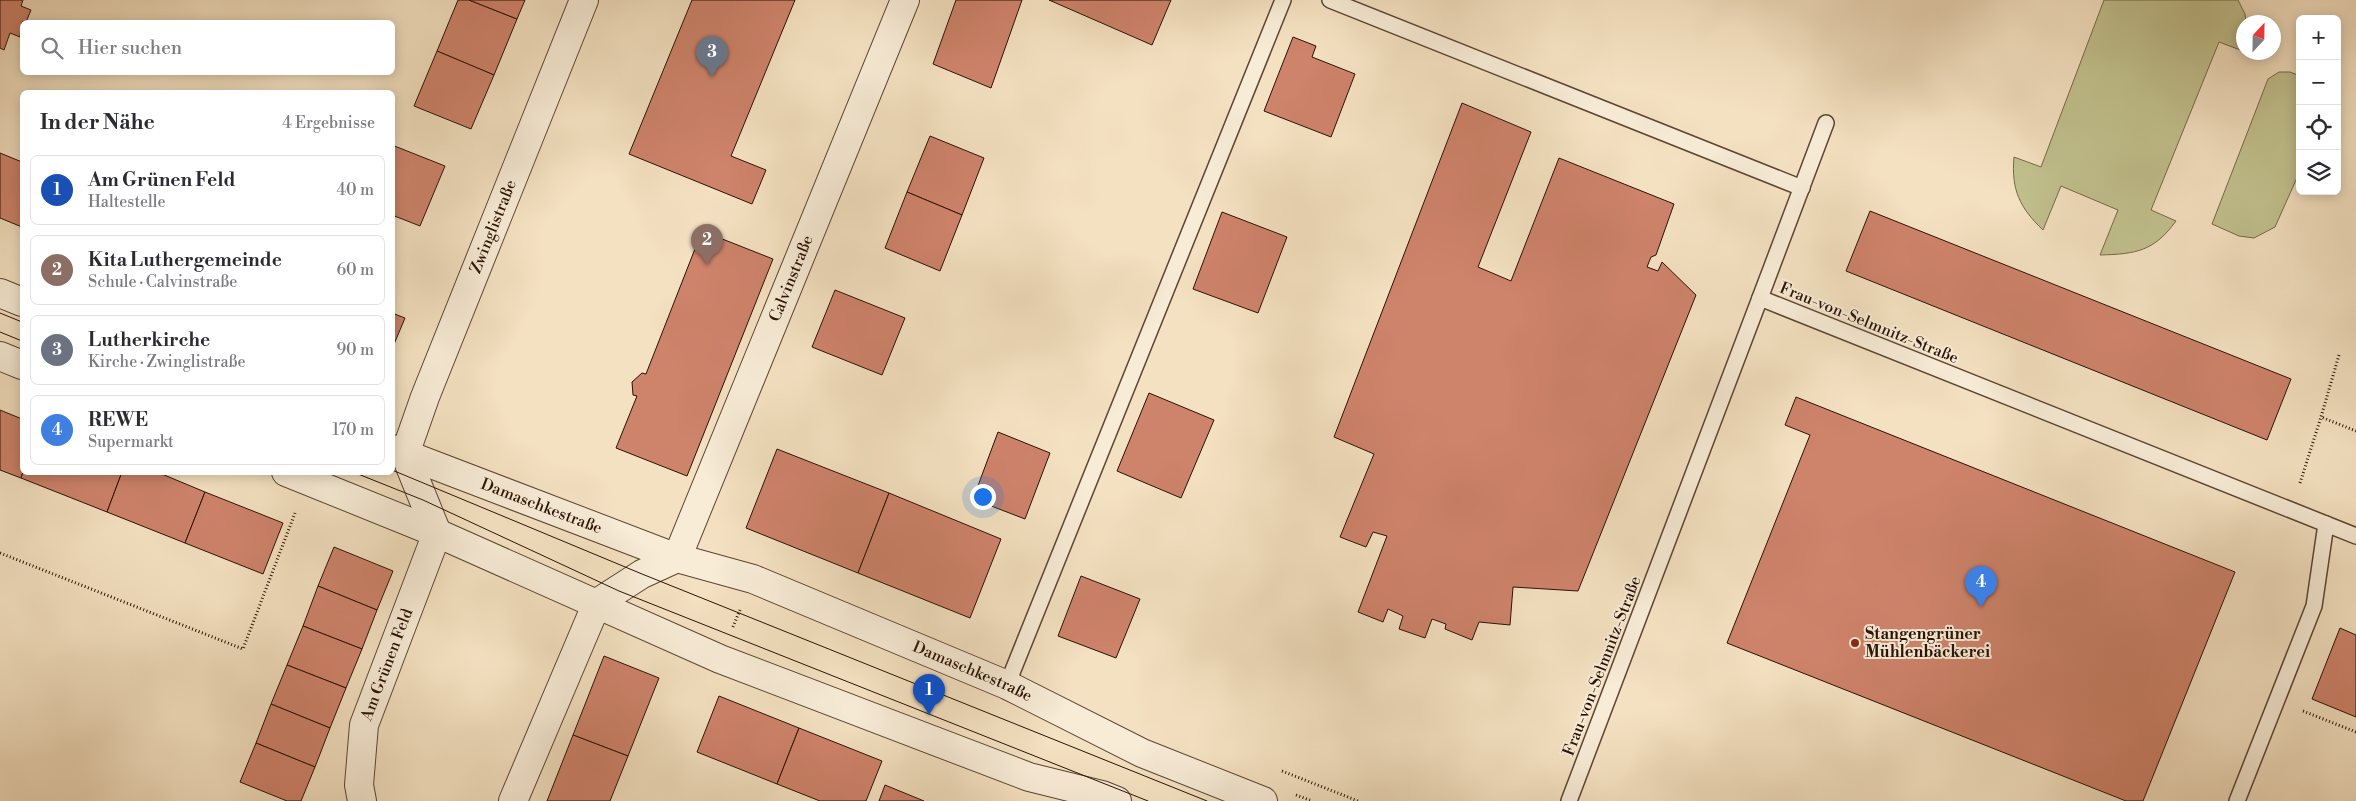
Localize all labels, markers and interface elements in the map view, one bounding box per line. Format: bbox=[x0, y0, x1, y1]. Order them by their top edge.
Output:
north arrow bbox=[2236, 15, 2281, 60]
map controls bbox=[2296, 15, 2341, 195]
button: + bbox=[2296, 15, 2341, 60]
search box bbox=[20, 20, 395, 75]
icon: search bbox=[38, 34, 66, 62]
text: Hier suchen bbox=[78, 36, 182, 60]
pin: 3 bbox=[696, 36, 728, 77]
button: − bbox=[2296, 60, 2341, 105]
button: locate bbox=[2296, 105, 2341, 150]
text: In der Nähe bbox=[40, 110, 155, 136]
text: 4 Ergebnisse bbox=[282, 113, 375, 133]
button: layers bbox=[2296, 150, 2341, 195]
text: Am Grünen Feld bbox=[88, 168, 235, 192]
street label: Zwinglistraße bbox=[465, 177, 521, 276]
text: 1 bbox=[53, 180, 61, 200]
text: 40 m bbox=[337, 180, 374, 200]
text: Haltestelle bbox=[88, 192, 166, 212]
pin: 2 bbox=[691, 224, 723, 265]
street label: Calvinstraße bbox=[765, 232, 818, 325]
text: Kita Luthergemeinde bbox=[88, 248, 282, 272]
text: 2 bbox=[52, 260, 62, 280]
text: 60 m bbox=[336, 260, 374, 280]
text: Schule · Calvinstraße bbox=[88, 272, 237, 292]
street label: Frau-von-Selmnitz-Straße bbox=[1777, 278, 1961, 368]
text: Lutherkirche bbox=[88, 328, 210, 352]
text: 3 bbox=[52, 340, 62, 360]
text: 90 m bbox=[336, 340, 374, 360]
text: Kirche · Zwinglistraße bbox=[88, 352, 246, 372]
text: REWE bbox=[88, 408, 148, 432]
text: 4 bbox=[52, 420, 62, 440]
text: 170 m bbox=[332, 420, 374, 440]
text: Supermarkt bbox=[88, 432, 174, 452]
street label: Damaschkestraße bbox=[478, 474, 605, 538]
your location bbox=[970, 484, 996, 510]
pin: 4 bbox=[1965, 566, 1997, 607]
street label: Frau-von-Selmnitz-Straße bbox=[1558, 573, 1646, 759]
street label: Am Grünen Feld bbox=[356, 606, 417, 725]
place label: Stangengrüner Mühlenbäckerei bbox=[1865, 624, 1990, 662]
street label: Damaschkestraße bbox=[910, 637, 1036, 706]
marker: Stangengrüner Mühlenbäckerei bbox=[1849, 637, 1861, 649]
pin: 1 bbox=[913, 674, 945, 715]

